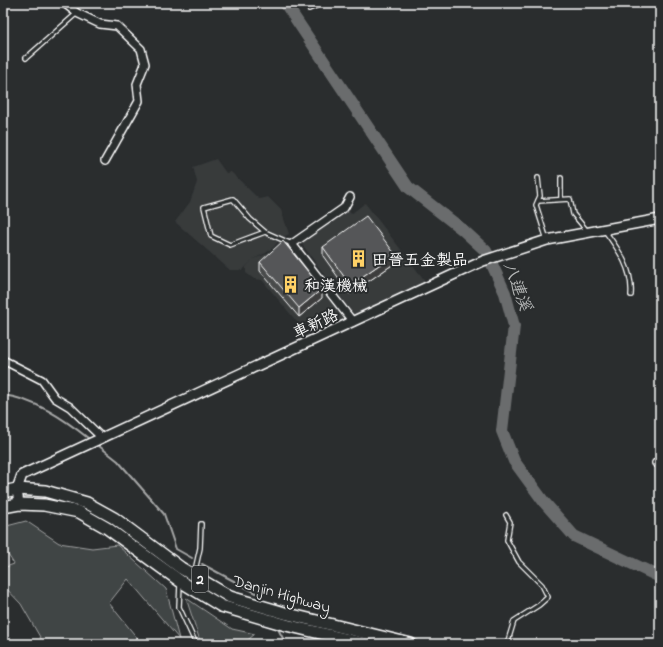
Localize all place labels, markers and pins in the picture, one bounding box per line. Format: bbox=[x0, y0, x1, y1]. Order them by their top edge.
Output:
building icon: 田晉五金製品 bbox=[349, 249, 369, 269]
place label: 田晉五金製品 bbox=[372, 249, 468, 273]
building icon: 和漢機械 bbox=[281, 275, 301, 295]
place label: 和漢機械 bbox=[304, 275, 368, 299]

